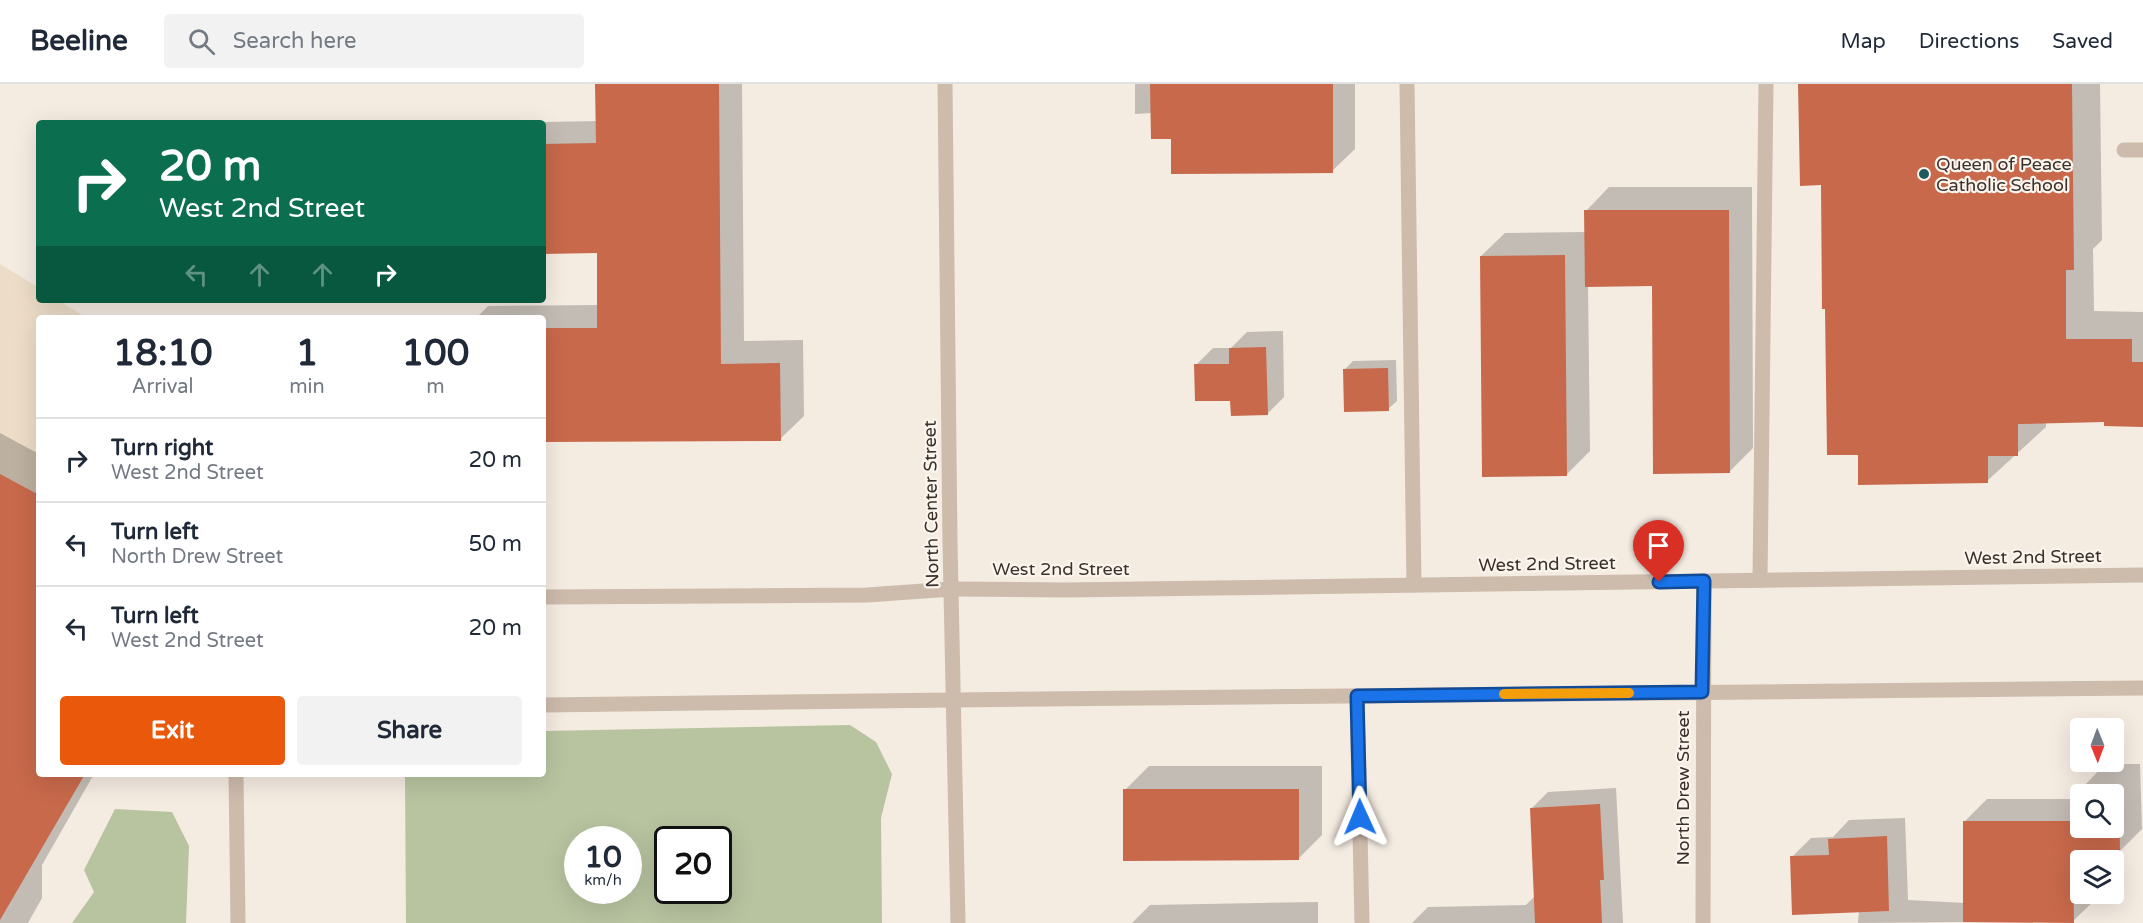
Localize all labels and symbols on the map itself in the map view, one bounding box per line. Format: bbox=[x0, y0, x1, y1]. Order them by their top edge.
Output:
place label: Queen of Peace Catholic School bbox=[1936, 153, 2072, 196]
marker: Queen of Peace Catholic School bbox=[1917, 167, 1931, 181]
street label: North Center Street bbox=[919, 420, 943, 588]
pin bbox=[1633, 520, 1684, 582]
street label: West 2nd Street bbox=[1964, 545, 2102, 569]
street label: West 2nd Street bbox=[1478, 552, 1616, 576]
street label: West 2nd Street bbox=[992, 558, 1130, 580]
street label: North Drew Street bbox=[1672, 710, 1694, 866]
north arrow bbox=[2070, 718, 2124, 772]
position arrow bbox=[1328, 785, 1392, 849]
speed limit sign: 20 bbox=[654, 826, 732, 904]

